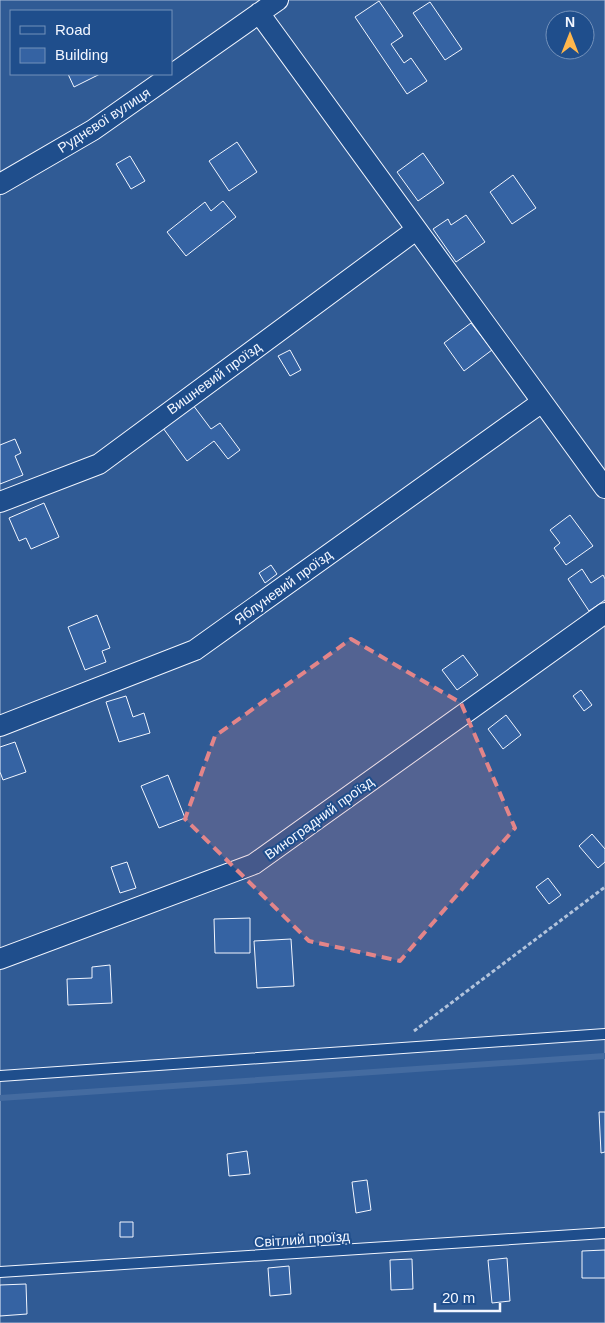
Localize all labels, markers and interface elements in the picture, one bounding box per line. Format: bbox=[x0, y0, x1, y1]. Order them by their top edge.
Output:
legend bbox=[10, 10, 172, 75]
north arrow bbox=[545, 10, 595, 60]
text: N bbox=[565, 14, 575, 30]
text: Road bbox=[55, 21, 91, 38]
text: Building bbox=[55, 46, 108, 63]
street label: Руднєвої вулиця bbox=[55, 84, 153, 156]
street label: Вишневий проїзд bbox=[164, 339, 264, 417]
street label: Яблуневий проїзд bbox=[231, 546, 335, 628]
street label: Виноградний проїзд bbox=[262, 773, 376, 863]
street label: Світлий проїзд bbox=[254, 1228, 350, 1250]
scale bar bbox=[435, 1280, 500, 1312]
text: 20 m bbox=[442, 1289, 475, 1306]

